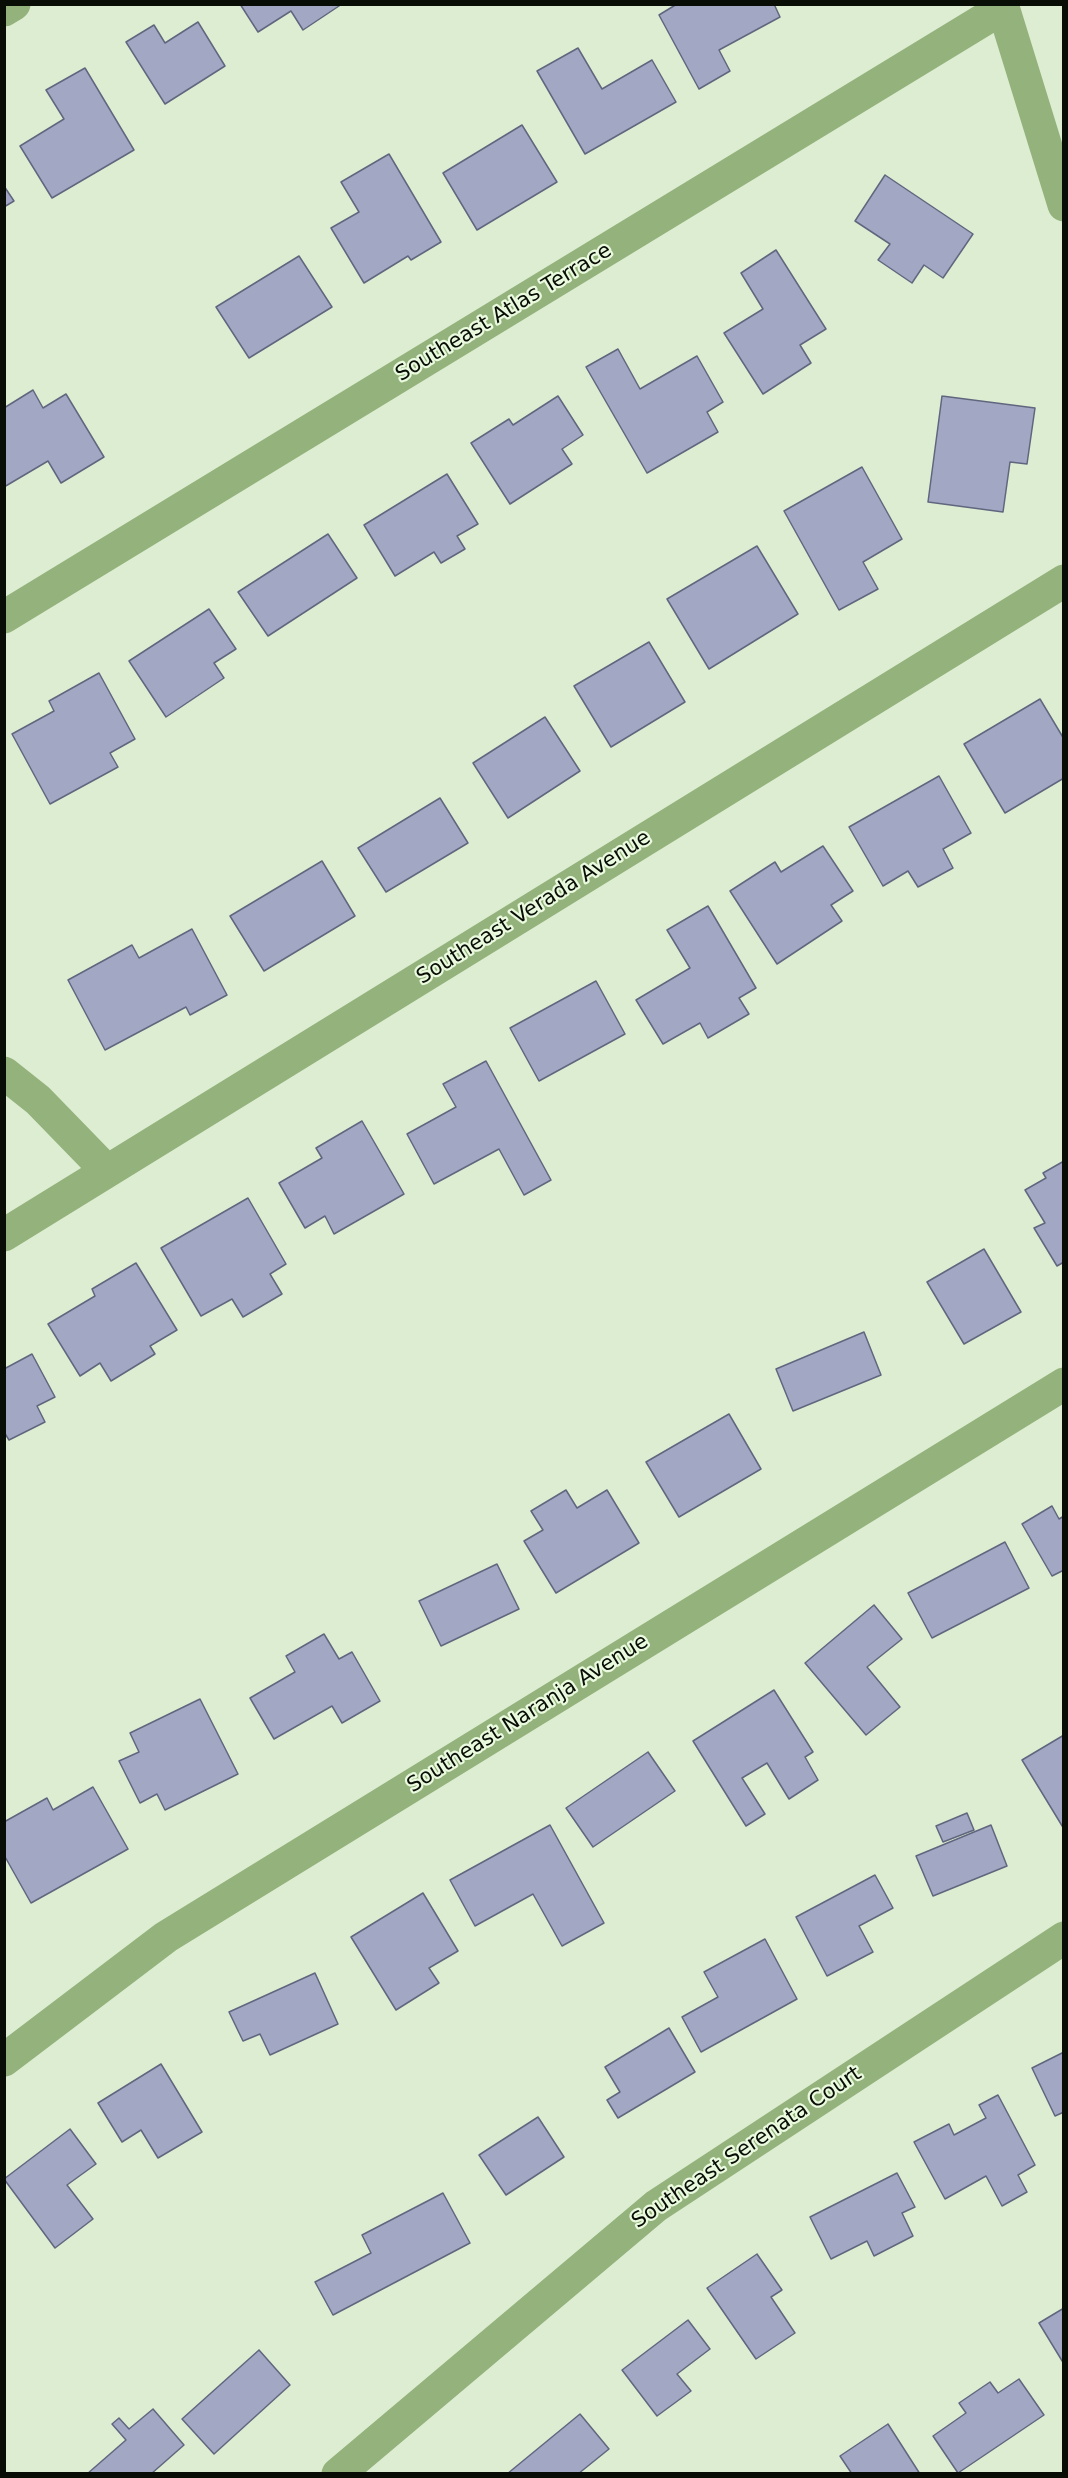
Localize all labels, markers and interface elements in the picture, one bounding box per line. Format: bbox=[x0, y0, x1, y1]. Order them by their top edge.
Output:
street label: Southeast Atlas Terrace bbox=[391, 238, 617, 388]
street label: Southeast Verada Avenue bbox=[413, 826, 655, 990]
street label: Southeast Naranja Avenue bbox=[403, 1629, 653, 1799]
street label: Southeast Serenata Court bbox=[627, 2062, 867, 2234]

